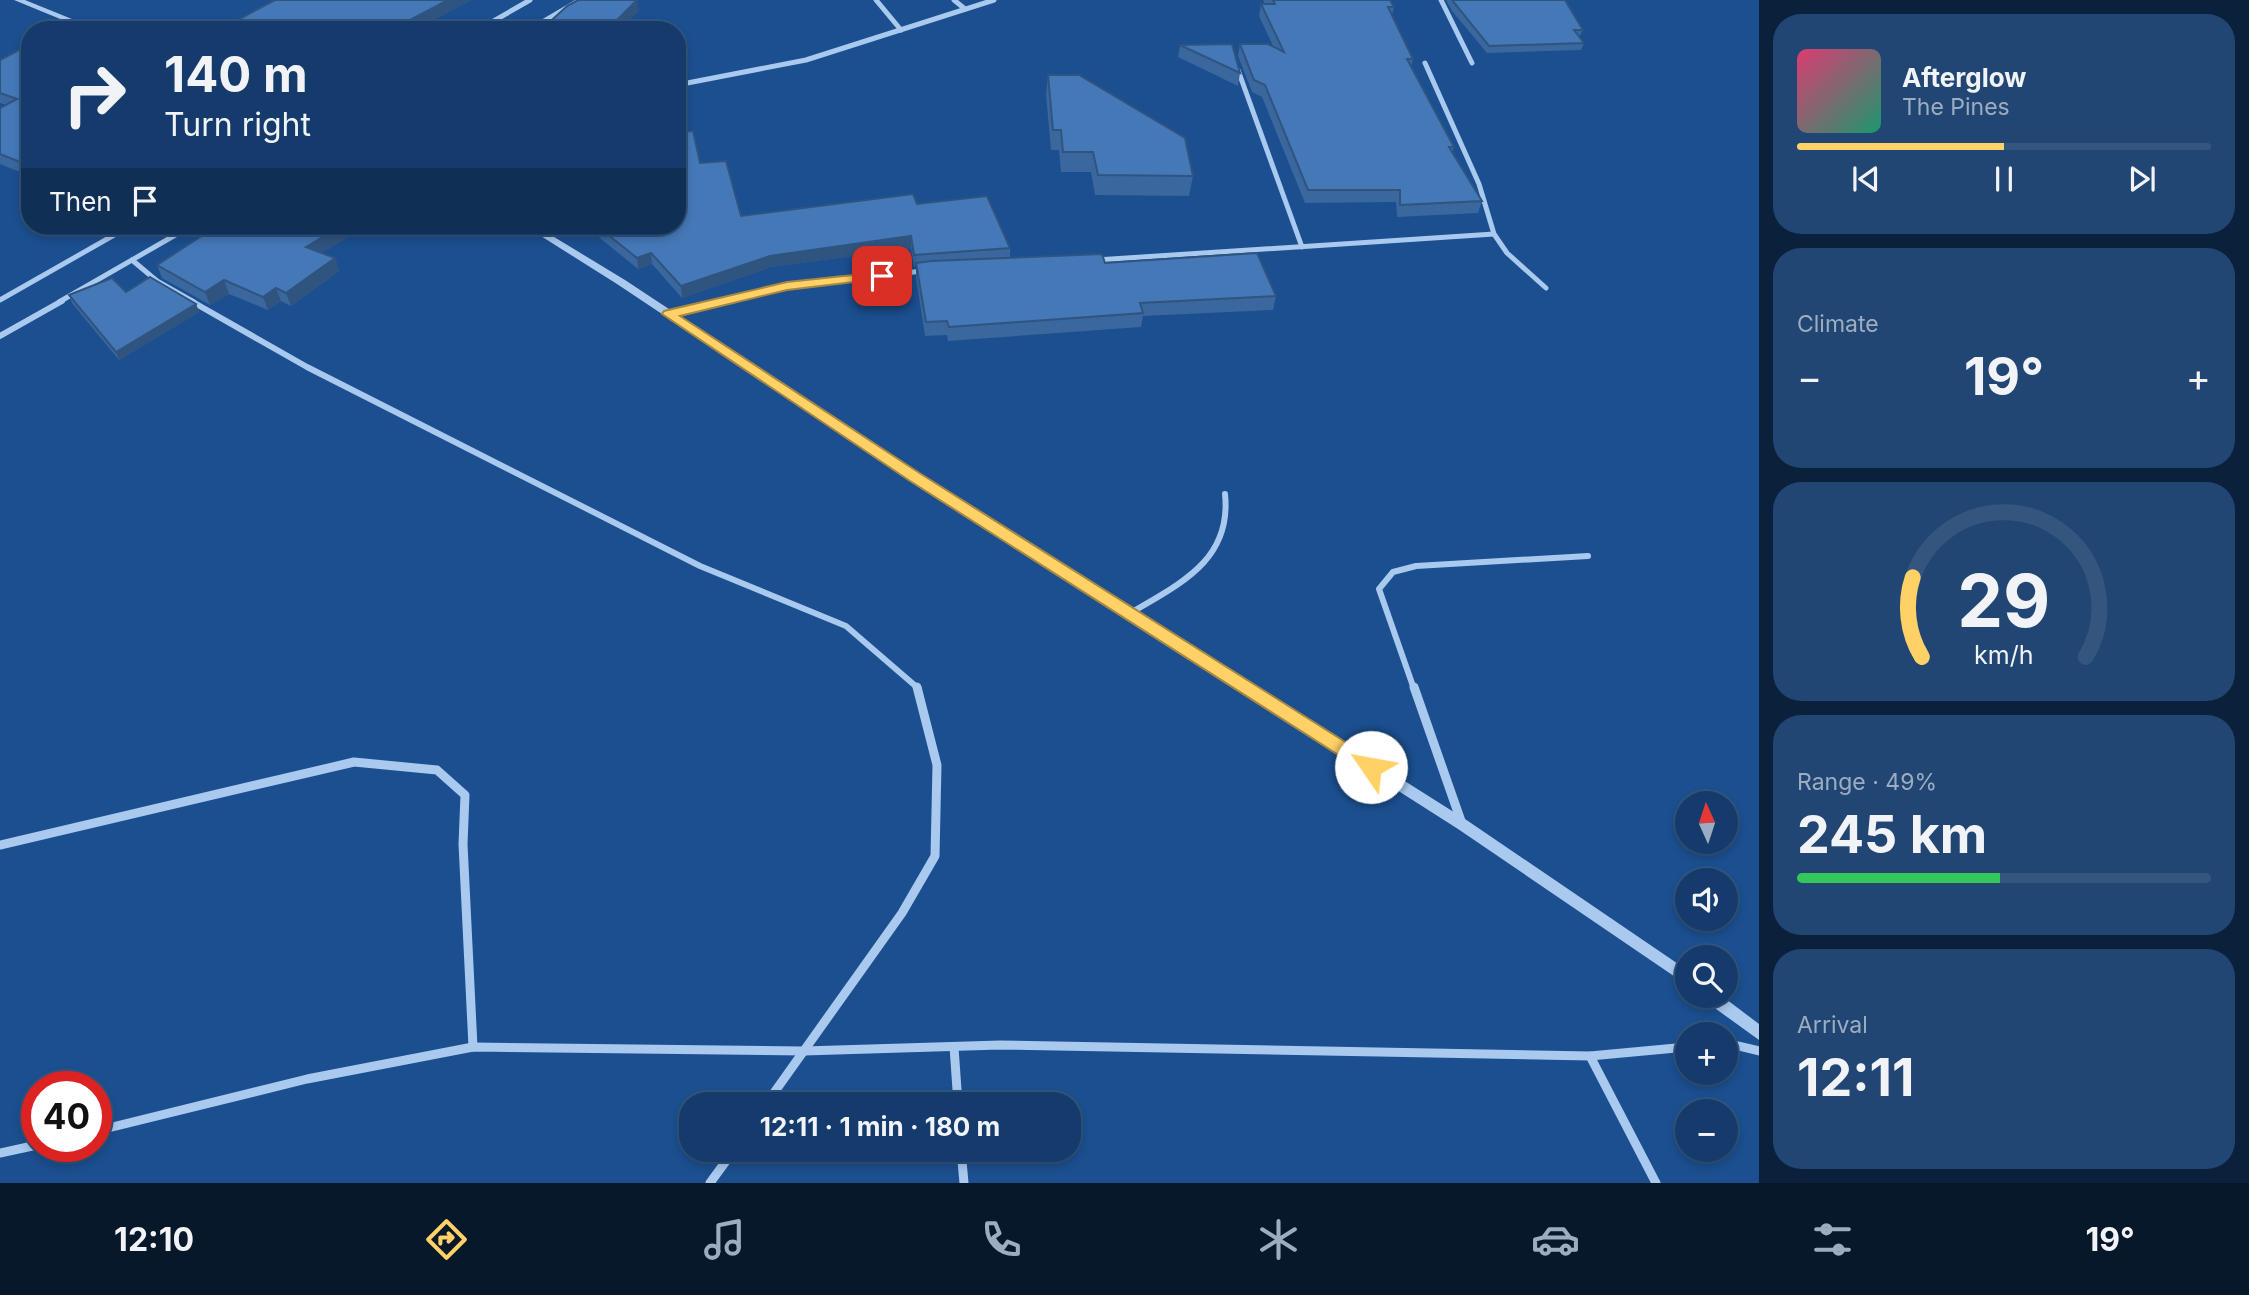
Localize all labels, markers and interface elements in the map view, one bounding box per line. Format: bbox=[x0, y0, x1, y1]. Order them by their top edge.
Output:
text: 140 m bbox=[164, 45, 308, 104]
icon: right bbox=[49, 49, 140, 140]
text: Afterglow bbox=[1902, 62, 2026, 93]
text: The Pines bbox=[1902, 93, 2010, 121]
text: Turn right bbox=[164, 105, 311, 144]
icon: previous bbox=[1847, 160, 1885, 198]
icon: pause bbox=[1985, 160, 2023, 198]
icon: next bbox=[2123, 160, 2161, 198]
icon: arrive bbox=[126, 182, 164, 220]
text: Then bbox=[49, 186, 112, 217]
pin bbox=[852, 246, 912, 306]
icon: arrive bbox=[863, 257, 901, 295]
text: Climate bbox=[1797, 310, 1879, 338]
text: 19° bbox=[1964, 345, 2044, 408]
text: − bbox=[1797, 354, 1822, 400]
text: + bbox=[2186, 354, 2211, 400]
text: 29 bbox=[1957, 557, 2051, 646]
text: km/h bbox=[1974, 640, 2034, 670]
position arrow bbox=[1334, 730, 1408, 804]
text: Range · 49% bbox=[1797, 768, 1937, 796]
north arrow bbox=[1675, 791, 1738, 854]
map controls bbox=[1675, 791, 1738, 1162]
text: 245 km bbox=[1797, 803, 1987, 866]
button: sound bbox=[1675, 868, 1738, 931]
button: search bbox=[1675, 945, 1738, 1008]
text: Arrival bbox=[1797, 1011, 1868, 1039]
button: + bbox=[1675, 1022, 1738, 1085]
text: 12:11 bbox=[1797, 1046, 1914, 1109]
speed limit sign: 40 bbox=[21, 1071, 112, 1162]
button: − bbox=[1675, 1099, 1738, 1162]
text: 12:11 · 1 min · 180 m bbox=[760, 1111, 1000, 1142]
icon: directions bbox=[422, 1215, 471, 1264]
icon: music bbox=[700, 1215, 749, 1264]
icon: phone bbox=[977, 1215, 1026, 1264]
icon: climate bbox=[1254, 1215, 1303, 1264]
icon: car bbox=[1531, 1215, 1580, 1264]
icon: filters bbox=[1808, 1215, 1857, 1264]
text: 12:10 bbox=[114, 1220, 194, 1259]
text: 19° bbox=[2086, 1220, 2135, 1259]

